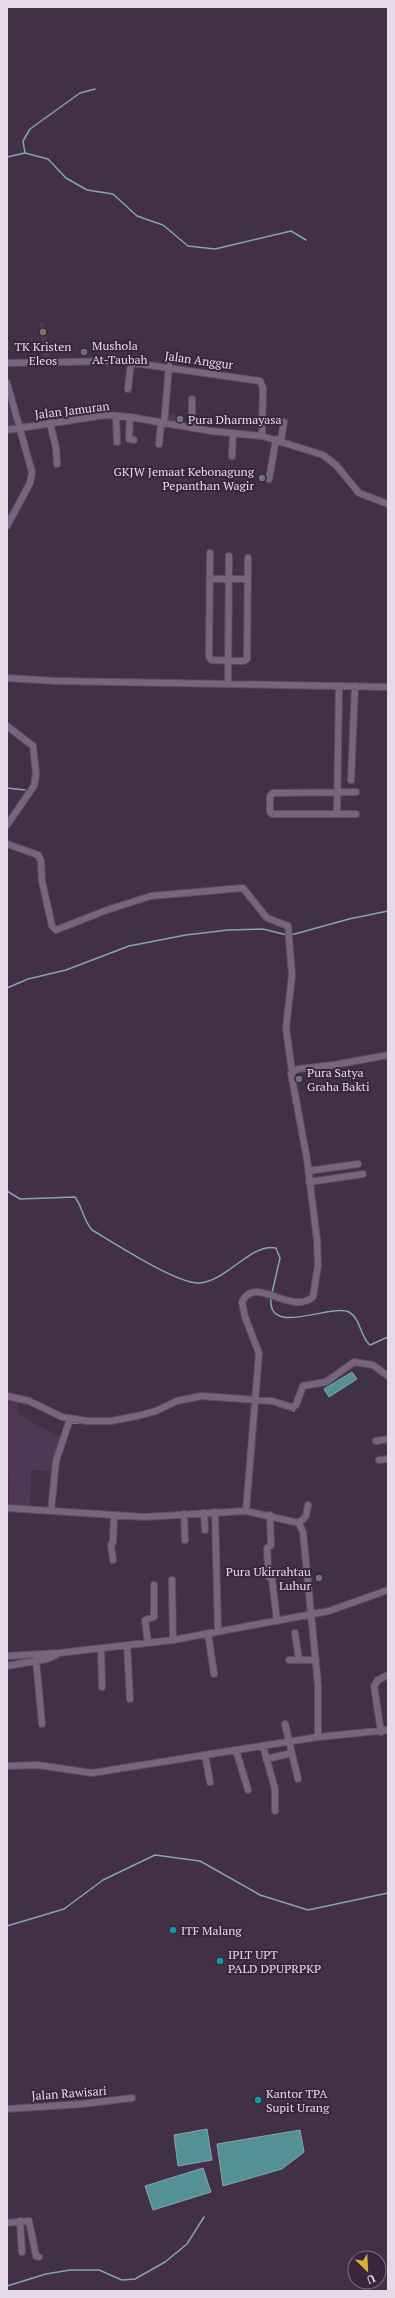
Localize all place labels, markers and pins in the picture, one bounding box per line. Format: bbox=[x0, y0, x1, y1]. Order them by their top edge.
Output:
marker: TK Kristen Eleos bbox=[38, 327, 48, 337]
place label: Mushola At-Taubah bbox=[92, 338, 148, 367]
place label: TK Kristen Eleos bbox=[15, 339, 71, 368]
marker: Mushola At-Taubah bbox=[79, 347, 89, 357]
place label: Pura Dharmayasa bbox=[188, 412, 282, 427]
marker: Pura Dharmayasa bbox=[175, 414, 185, 424]
place label: GKJW Jemaat Kebonagung Pepanthan Wagir bbox=[114, 464, 255, 493]
marker: GKJW Jemaat Kebonagung Pepanthan Wagir bbox=[257, 473, 267, 483]
place label: Pura Satya Graha Bakti bbox=[307, 1065, 370, 1094]
marker: Pura Satya Graha Bakti bbox=[294, 1074, 304, 1084]
place label: Pura Ukirrahtau Luhur bbox=[226, 1564, 311, 1593]
marker: Pura Ukirrahtau Luhur bbox=[314, 1573, 324, 1583]
place label: ITF Malang bbox=[181, 1923, 242, 1938]
marker: ITF Malang bbox=[168, 1925, 178, 1935]
place label: IPLT UPT PALD DPUPRPKP bbox=[228, 1947, 321, 1976]
marker: IPLT UPT PALD DPUPRPKP bbox=[215, 1956, 225, 1966]
place label: Kantor TPA Supit Urang bbox=[266, 2086, 330, 2115]
marker: Kantor TPA Supit Urang bbox=[253, 2095, 263, 2105]

